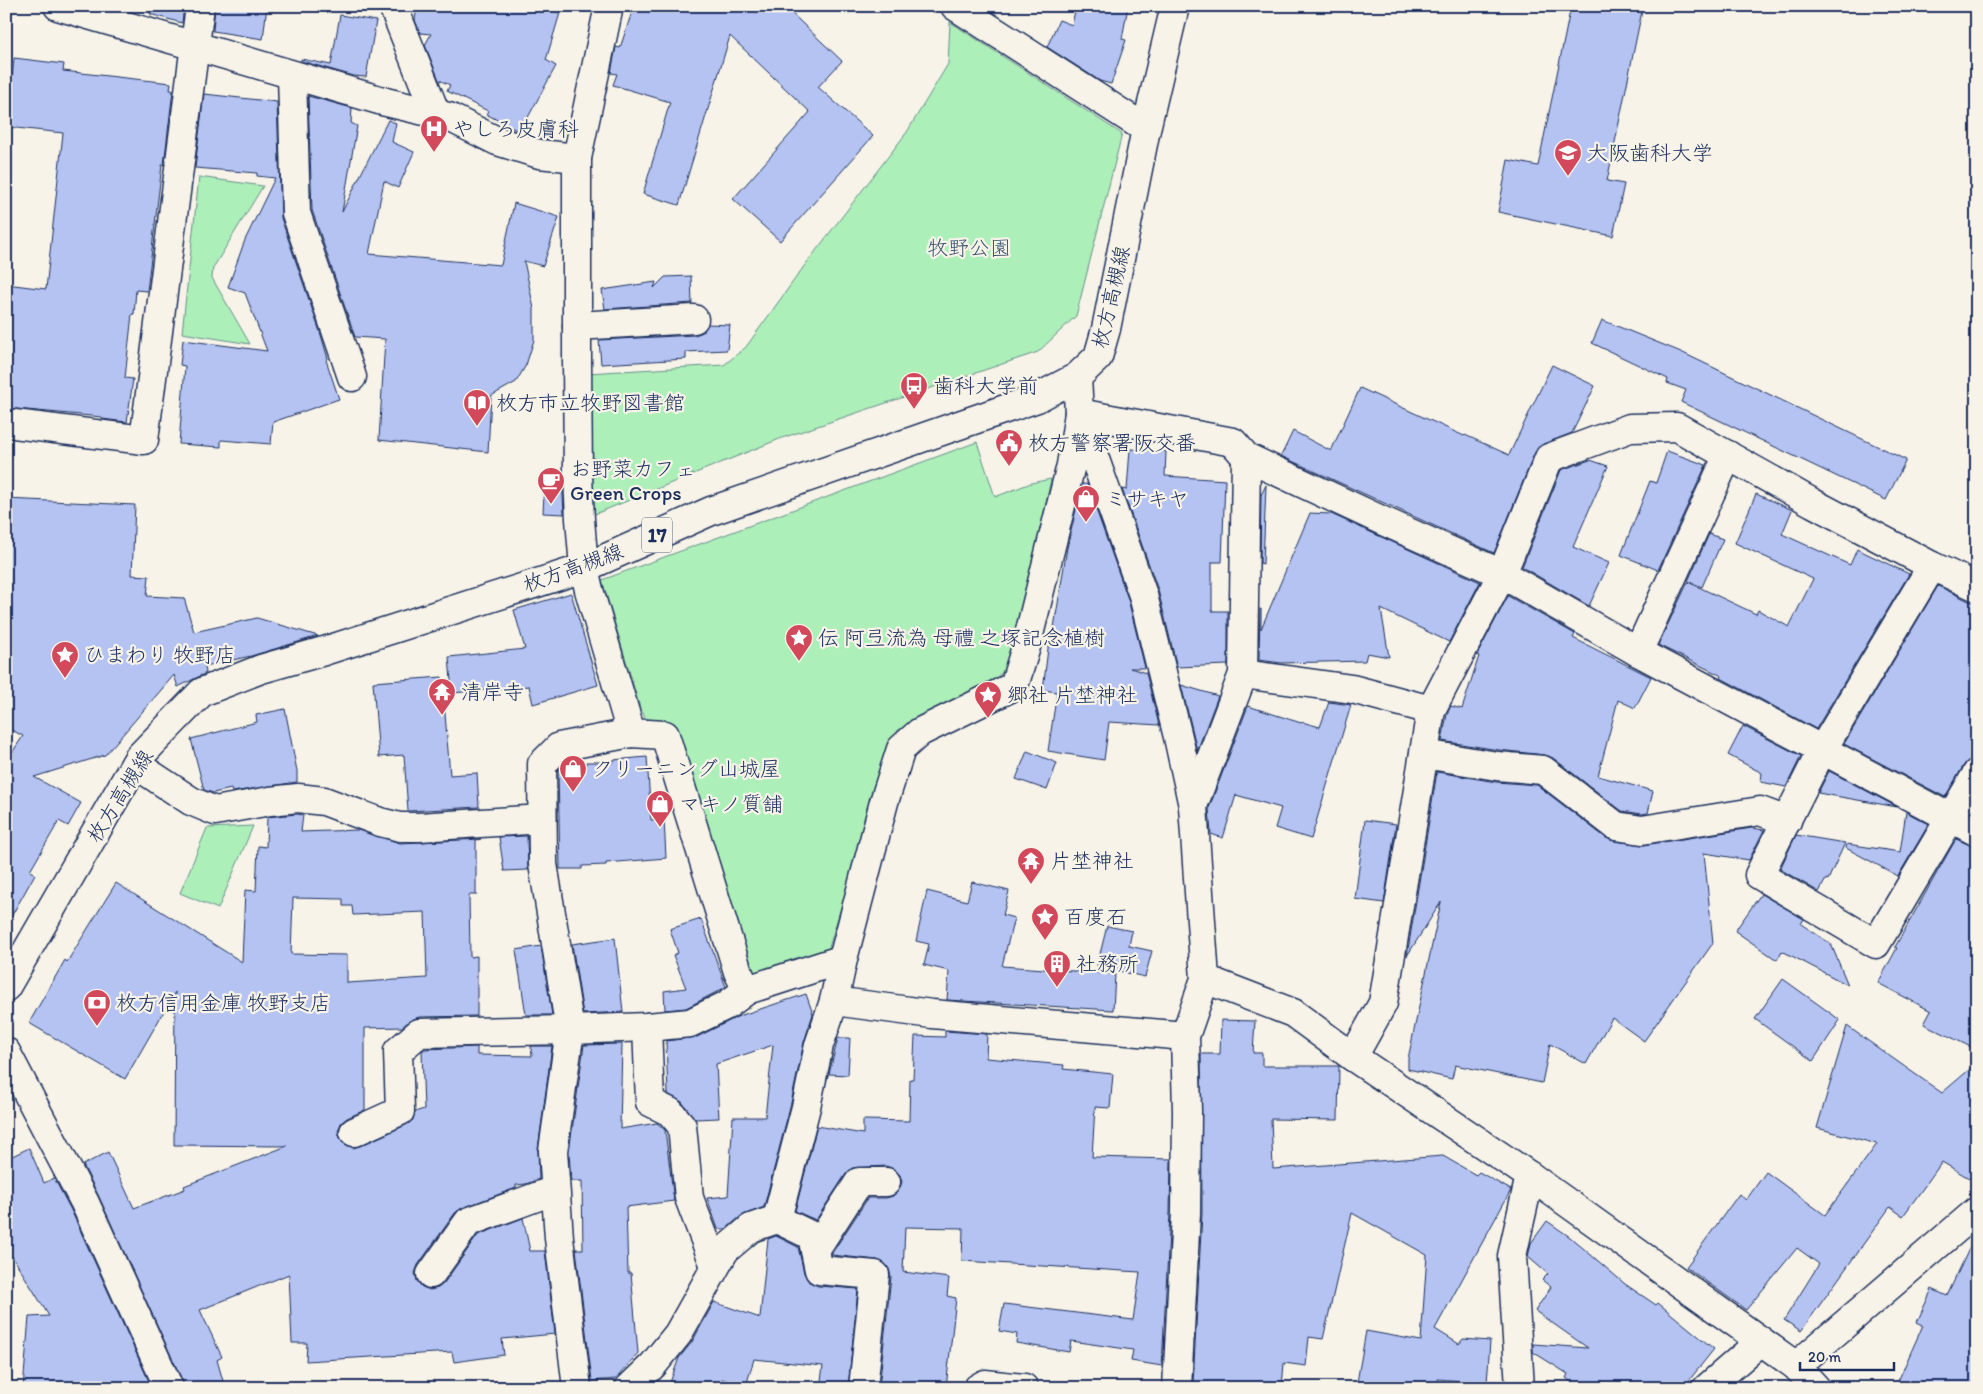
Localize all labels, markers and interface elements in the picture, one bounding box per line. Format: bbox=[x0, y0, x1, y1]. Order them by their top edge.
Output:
hospital icon: やしろ皮膚科 bbox=[419, 114, 449, 153]
place label: やしろ皮膚科 bbox=[453, 116, 579, 141]
school or university icon: 大阪歯科大学 bbox=[1553, 138, 1583, 177]
place label: 大阪歯科大学 bbox=[1587, 140, 1713, 165]
park label: 牧野公園 bbox=[927, 235, 1011, 260]
street label: 枚方高槻線 bbox=[1087, 243, 1135, 351]
bus stop icon: 歯科大学前 bbox=[899, 371, 929, 410]
place label: 歯科大学前 bbox=[933, 373, 1038, 398]
library icon: 枚方市立牧野図書館 bbox=[462, 388, 492, 427]
place label: 枚方市立牧野図書館 bbox=[496, 390, 685, 415]
public building icon: 枚方警察署阪交番 bbox=[994, 428, 1024, 467]
place label: 枚方警察署阪交番 bbox=[1028, 430, 1196, 455]
place label: お野菜カフェ Green Crops bbox=[570, 456, 696, 505]
cafe icon: お野菜カフェ Green Crops bbox=[536, 466, 566, 505]
shop icon: ミサキヤ bbox=[1071, 484, 1101, 523]
place label: ミサキヤ bbox=[1105, 486, 1189, 511]
road number: 17 bbox=[642, 518, 672, 552]
street label: 枚方高槻線 bbox=[519, 538, 626, 597]
place icon: 伝 阿弖流為 母禮 之塚記念植樹 bbox=[784, 623, 814, 662]
place label: 伝 阿弖流為 母禮 之塚記念植樹 bbox=[818, 625, 1105, 650]
place icon: ひまわり 牧野店 bbox=[50, 640, 80, 679]
place label: ひまわり 牧野店 bbox=[84, 642, 236, 667]
temple icon: 清岸寺 bbox=[427, 677, 457, 716]
place label: 清岸寺 bbox=[461, 679, 524, 704]
place icon: 郷社 片埜神社 bbox=[973, 680, 1003, 719]
place label: 郷社 片埜神社 bbox=[1007, 682, 1138, 707]
street label: 枚方高槻線 bbox=[81, 745, 158, 847]
shop icon: クリーニング山城屋 bbox=[558, 754, 588, 793]
place label: クリーニング山城屋 bbox=[592, 756, 781, 781]
shop icon: マキノ質舗 bbox=[645, 789, 675, 828]
place label: マキノ質舗 bbox=[679, 791, 783, 816]
temple icon: 片埜神社 bbox=[1016, 846, 1046, 885]
place label: 片埜神社 bbox=[1050, 848, 1134, 873]
place icon: 百度石 bbox=[1030, 902, 1060, 941]
place label: 百度石 bbox=[1064, 904, 1127, 929]
building icon: 社務所 bbox=[1042, 949, 1072, 988]
place label: 社務所 bbox=[1076, 951, 1139, 976]
bank icon: 枚方信用金庫 牧野支店 bbox=[82, 988, 112, 1027]
place label: 枚方信用金庫 牧野支店 bbox=[116, 990, 331, 1015]
scale bar bbox=[1800, 1339, 1894, 1371]
text: 20 m bbox=[1808, 1348, 1842, 1366]

